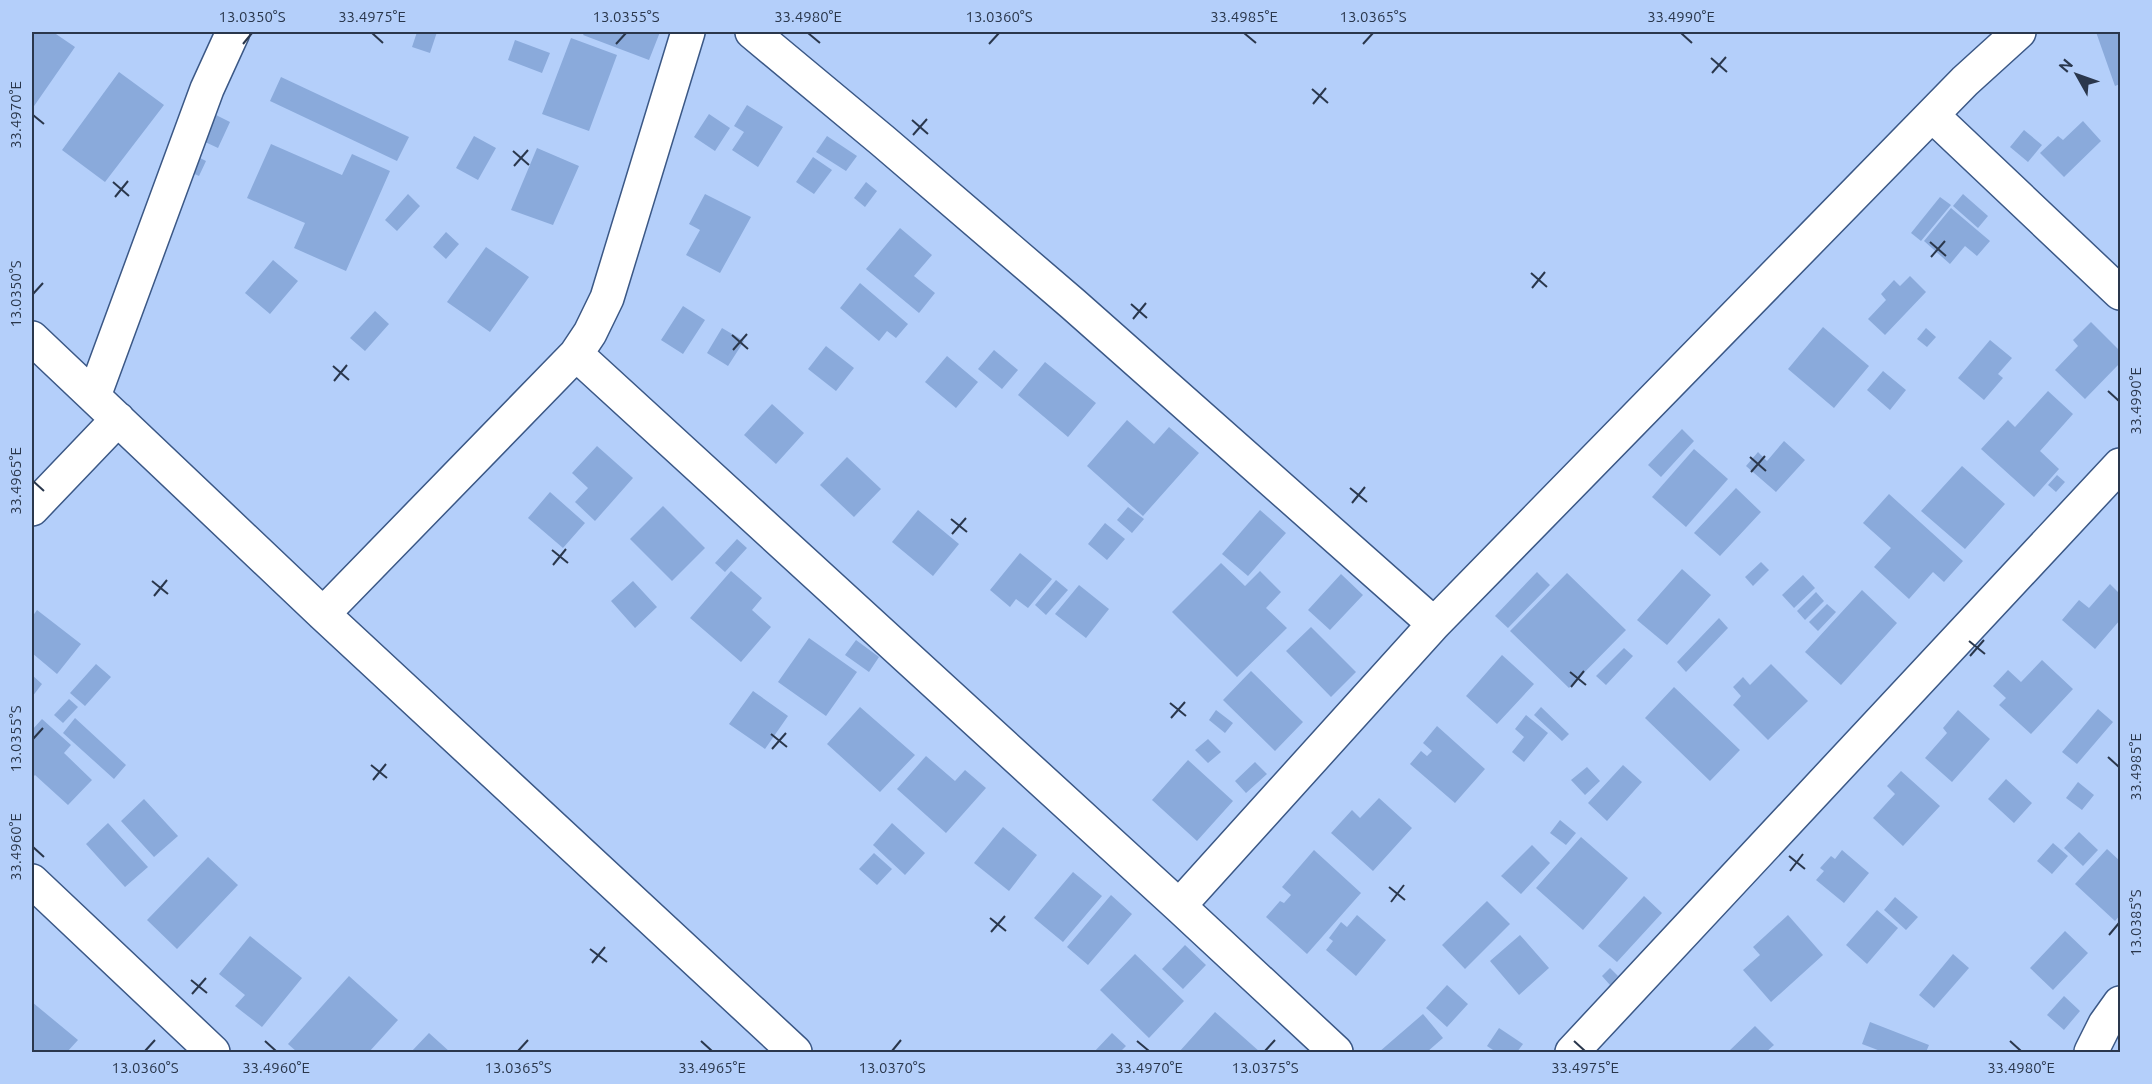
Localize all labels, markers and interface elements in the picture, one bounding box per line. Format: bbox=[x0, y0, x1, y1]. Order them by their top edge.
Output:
text: 13.0350°S bbox=[218, 8, 286, 25]
text: 33.4975°E bbox=[338, 8, 406, 25]
text: 13.0355°S bbox=[592, 8, 660, 25]
text: 33.4980°E bbox=[774, 8, 842, 25]
text: 13.0360°S bbox=[965, 8, 1033, 25]
text: 33.4985°E bbox=[1210, 8, 1278, 25]
text: 13.0365°S bbox=[1339, 8, 1407, 25]
text: 33.4990°E bbox=[1647, 8, 1715, 25]
north arrow bbox=[2047, 45, 2107, 105]
text: N bbox=[2055, 55, 2076, 76]
text: 33.4970°E bbox=[7, 81, 24, 149]
text: 13.0350°S bbox=[7, 260, 24, 328]
text: 33.4990°E bbox=[2127, 367, 2144, 435]
text: 33.4965°E bbox=[7, 447, 24, 515]
text: 13.0355°S bbox=[7, 705, 24, 773]
text: 33.4985°E bbox=[2127, 733, 2144, 801]
text: 33.4960°E bbox=[7, 813, 24, 881]
text: 13.0385°S bbox=[2127, 889, 2144, 957]
text: 13.0360°S bbox=[111, 1059, 179, 1076]
text: 33.4960°E bbox=[242, 1059, 310, 1076]
text: 13.0365°S bbox=[484, 1059, 552, 1076]
text: 33.4965°E bbox=[678, 1059, 746, 1076]
text: 13.0370°S bbox=[858, 1059, 926, 1076]
text: 33.4970°E bbox=[1115, 1059, 1183, 1076]
text: 13.0375°S bbox=[1231, 1059, 1299, 1076]
text: 33.4975°E bbox=[1551, 1059, 1619, 1076]
text: 33.4980°E bbox=[1987, 1059, 2055, 1076]

